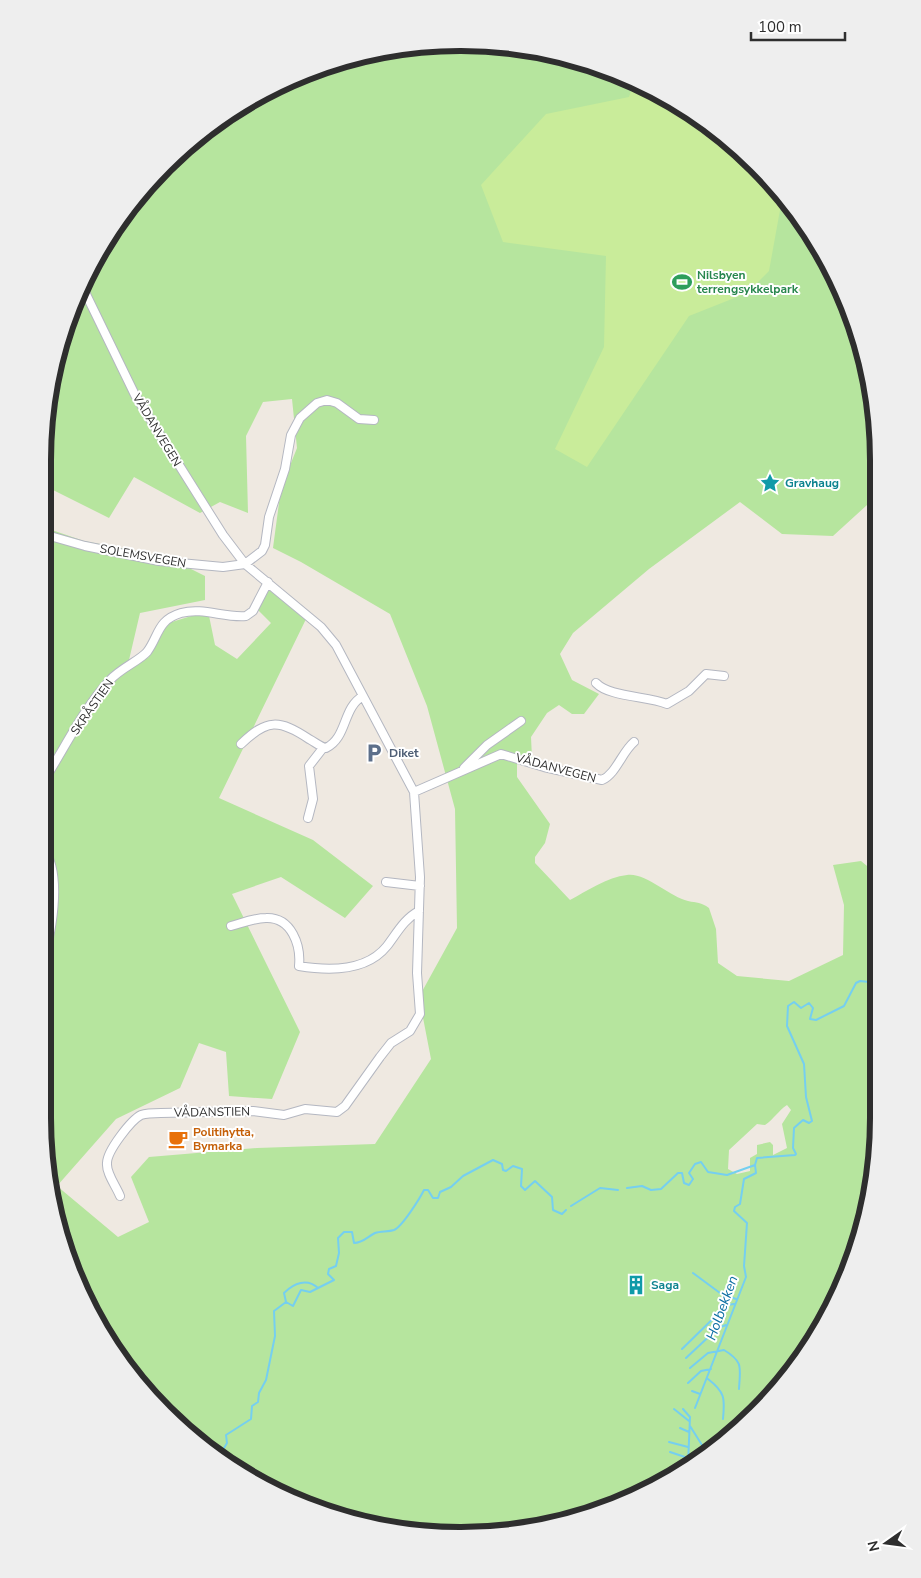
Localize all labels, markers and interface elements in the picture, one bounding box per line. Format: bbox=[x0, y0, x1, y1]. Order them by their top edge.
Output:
scale bar bbox=[751, 10, 845, 42]
text: 100 m bbox=[758, 17, 802, 37]
place label: Nilsbyen terrengsykkelpark bbox=[697, 267, 799, 297]
sports icon: Nilsbyen terrengsykkelpark bbox=[671, 271, 693, 293]
street label: VÅDANVEGEN bbox=[128, 390, 185, 470]
place icon: Gravhaug bbox=[759, 472, 781, 494]
place label: Gravhaug bbox=[785, 475, 839, 491]
street label: SOLEMSVEGEN bbox=[99, 541, 187, 571]
street label: SKRÅSTIEN bbox=[67, 676, 117, 738]
parking icon: Diket bbox=[363, 742, 385, 764]
place label: Diket bbox=[389, 745, 419, 761]
street label: VÅDANVEGEN bbox=[513, 749, 598, 786]
street label: VÅDANSTIEN bbox=[173, 1103, 250, 1121]
place label: Politihytta, Bymarka bbox=[193, 1124, 254, 1154]
cafe icon: Politihytta, Bymarka bbox=[167, 1128, 189, 1150]
water label: Holbekken bbox=[702, 1273, 742, 1343]
building icon: Saga bbox=[625, 1274, 647, 1296]
place label: Saga bbox=[651, 1277, 679, 1293]
north arrow bbox=[861, 1518, 911, 1568]
text: N bbox=[863, 1539, 884, 1553]

